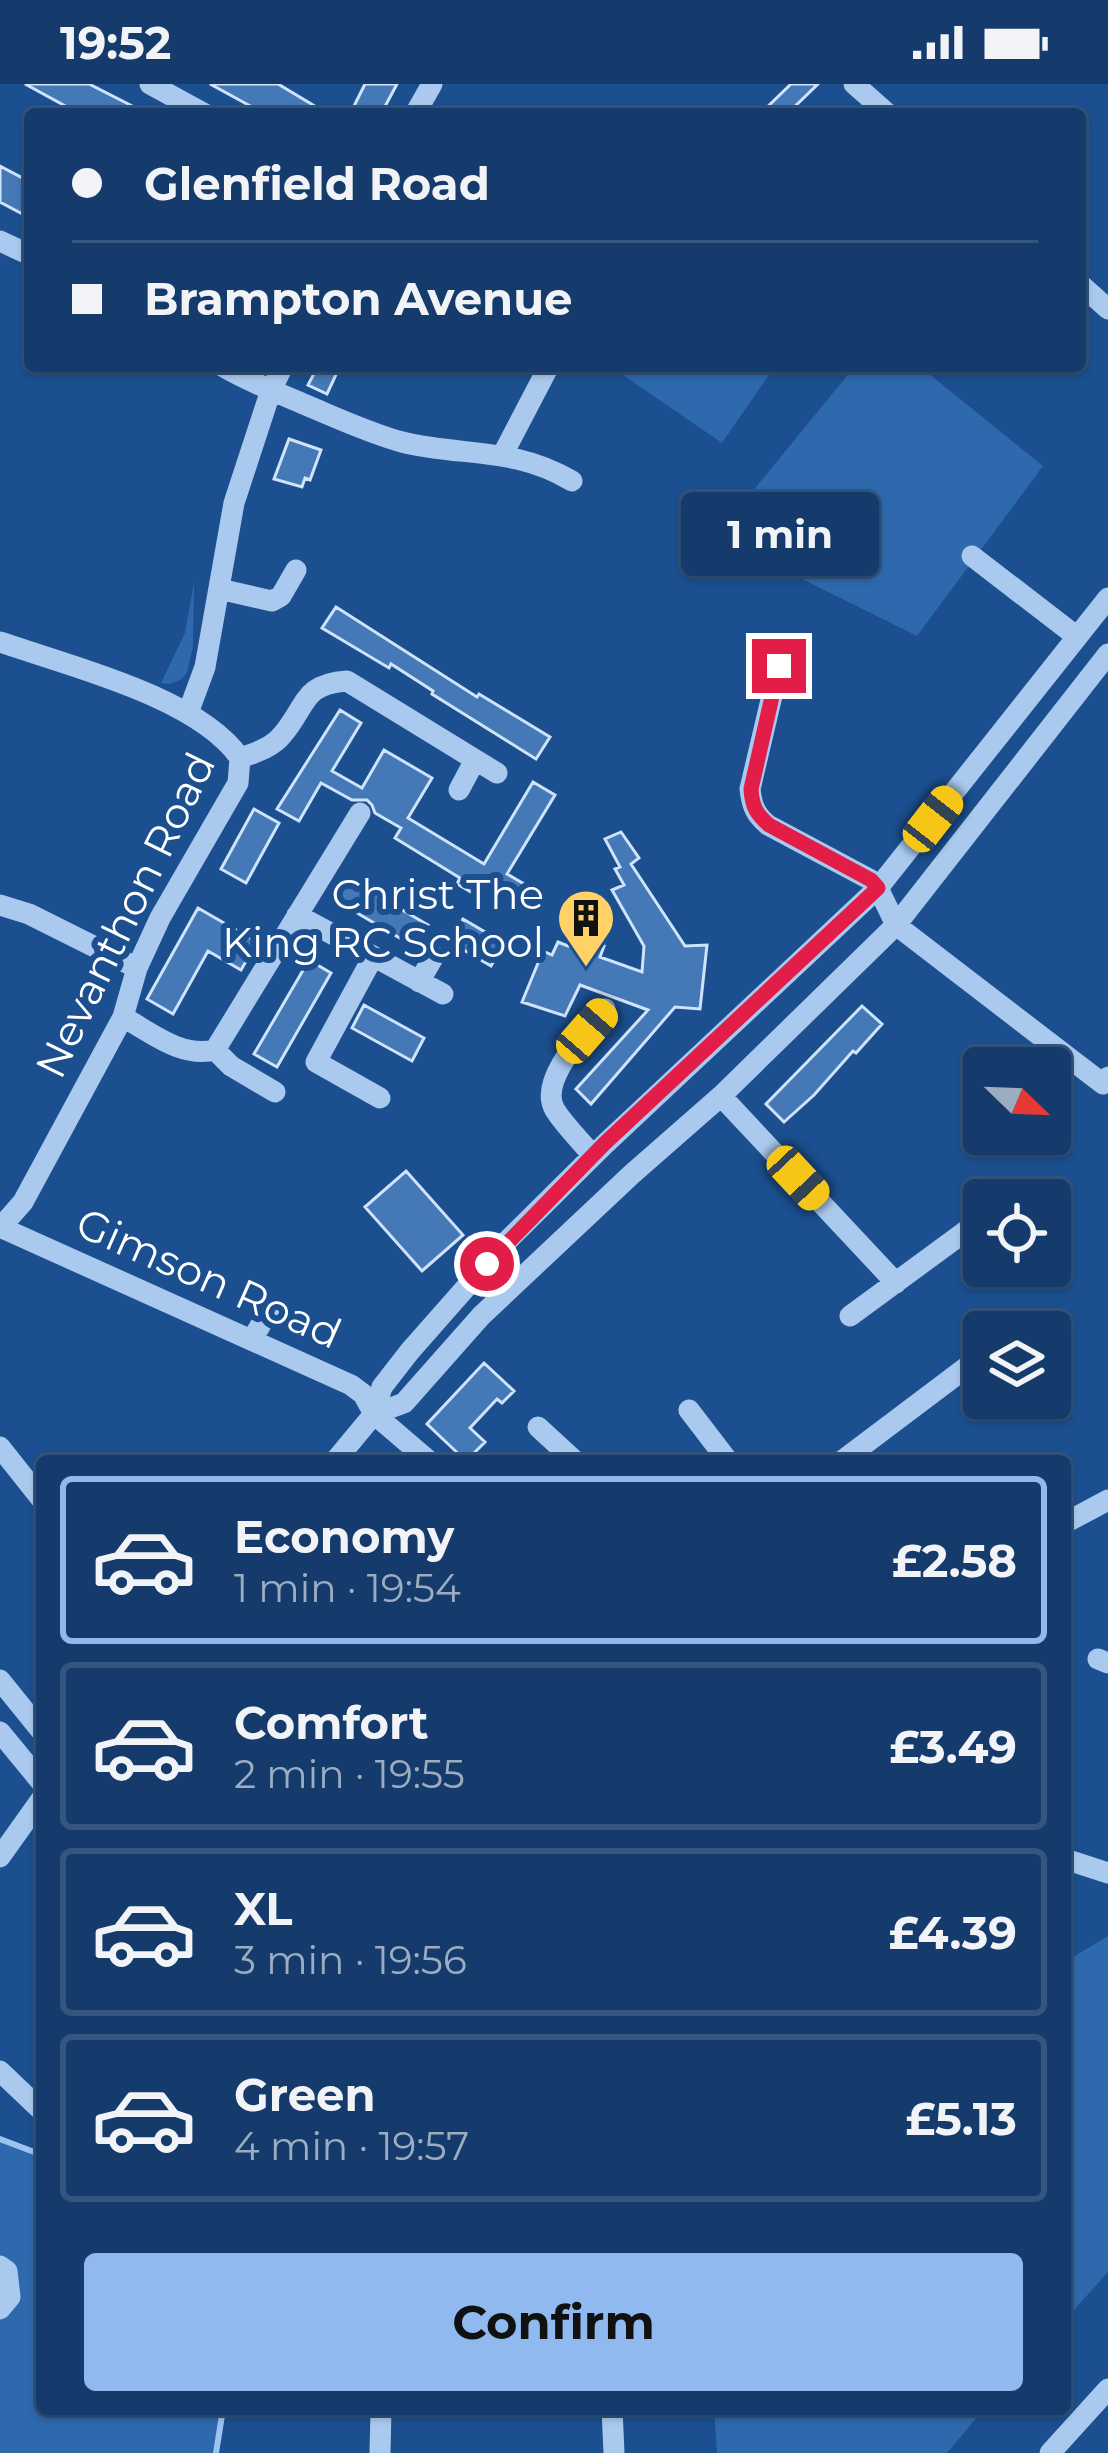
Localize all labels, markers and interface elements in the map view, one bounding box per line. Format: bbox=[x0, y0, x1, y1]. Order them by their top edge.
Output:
text: 19:52 bbox=[60, 15, 171, 70]
text: Glenfield Road bbox=[144, 156, 490, 211]
text: Brampton Avenue bbox=[144, 271, 572, 326]
callout: 1 min bbox=[680, 492, 878, 576]
text: 1 min bbox=[727, 510, 833, 558]
route end bbox=[752, 639, 806, 693]
street label: Nevanthon Road bbox=[24, 744, 226, 1086]
car bbox=[897, 780, 969, 858]
place label: Christ The King RC School bbox=[222, 868, 544, 968]
building icon: Christ The King RC School bbox=[555, 887, 617, 969]
car bbox=[550, 992, 624, 1070]
north arrow bbox=[963, 1047, 1071, 1155]
map controls bbox=[963, 1047, 1071, 1419]
car bbox=[760, 1139, 836, 1217]
button: locate bbox=[963, 1179, 1071, 1287]
street label: Gimson Road bbox=[69, 1196, 349, 1360]
route start bbox=[460, 1237, 514, 1291]
button: layers bbox=[963, 1311, 1071, 1419]
icon: car bbox=[90, 1506, 198, 1614]
text: Economy bbox=[234, 1509, 454, 1564]
text: £2.58 bbox=[892, 1533, 1017, 1588]
text: 1 min · 19:54 bbox=[234, 1564, 461, 1612]
icon: car bbox=[90, 1692, 198, 1800]
text: Comfort bbox=[234, 1695, 429, 1750]
text: £3.49 bbox=[889, 1719, 1017, 1774]
text: 2 min · 19:55 bbox=[234, 1750, 465, 1798]
icon: car bbox=[90, 1878, 198, 1986]
text: XL bbox=[234, 1881, 292, 1936]
text: £4.39 bbox=[889, 1905, 1017, 1960]
text: 3 min · 19:56 bbox=[234, 1936, 467, 1984]
icon: car bbox=[90, 2064, 198, 2172]
text: Green bbox=[234, 2067, 376, 2122]
text: £5.13 bbox=[906, 2091, 1017, 2146]
text: 4 min · 19:57 bbox=[234, 2122, 469, 2170]
button: Confirm bbox=[84, 2253, 1023, 2391]

